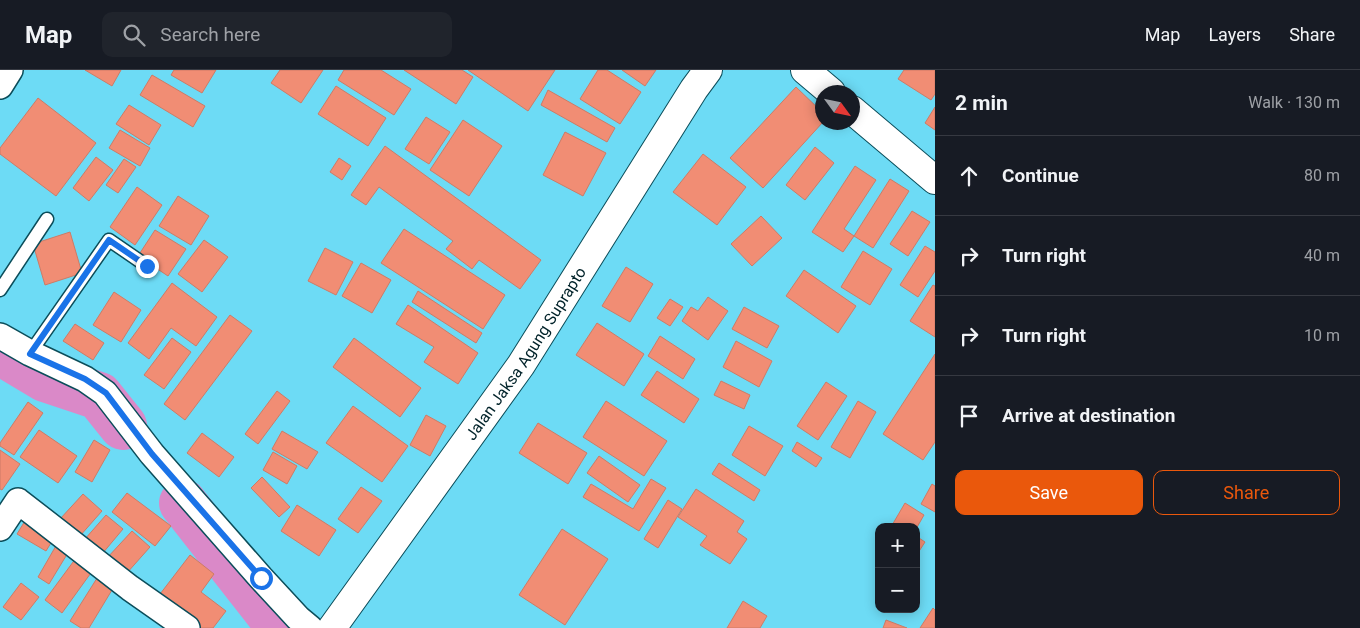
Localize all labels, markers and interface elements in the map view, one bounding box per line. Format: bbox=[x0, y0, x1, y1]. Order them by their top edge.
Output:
search box bbox=[102, 12, 452, 57]
text: Map bbox=[25, 21, 72, 49]
icon: search bbox=[120, 21, 148, 49]
text: Search here bbox=[160, 23, 260, 46]
text: Map bbox=[1145, 24, 1180, 45]
text: Layers bbox=[1208, 24, 1261, 45]
text: Share bbox=[1289, 24, 1335, 45]
north arrow bbox=[815, 85, 860, 130]
text: 2 min bbox=[955, 91, 1008, 115]
text: Walk · 130 m bbox=[1248, 93, 1340, 112]
icon: ahead bbox=[955, 162, 983, 190]
text: Continue bbox=[1002, 164, 1079, 187]
text: 80 m bbox=[1304, 166, 1340, 185]
icon: right bbox=[955, 242, 983, 270]
text: Turn right bbox=[1002, 244, 1086, 267]
text: 40 m bbox=[1304, 246, 1340, 265]
route end bbox=[136, 255, 159, 278]
street label: Jalan Jaksa Agung Suprapto bbox=[461, 264, 590, 444]
icon: right bbox=[955, 322, 983, 350]
text: Turn right bbox=[1002, 324, 1086, 347]
text: 10 m bbox=[1304, 326, 1340, 345]
icon: arrive bbox=[955, 402, 983, 430]
text: Arrive at destination bbox=[1002, 404, 1175, 427]
button: Save bbox=[955, 470, 1143, 515]
button: Share bbox=[1153, 470, 1340, 515]
map controls bbox=[875, 523, 920, 613]
button: + bbox=[875, 523, 920, 568]
route start bbox=[250, 567, 273, 590]
button: − bbox=[875, 568, 920, 613]

